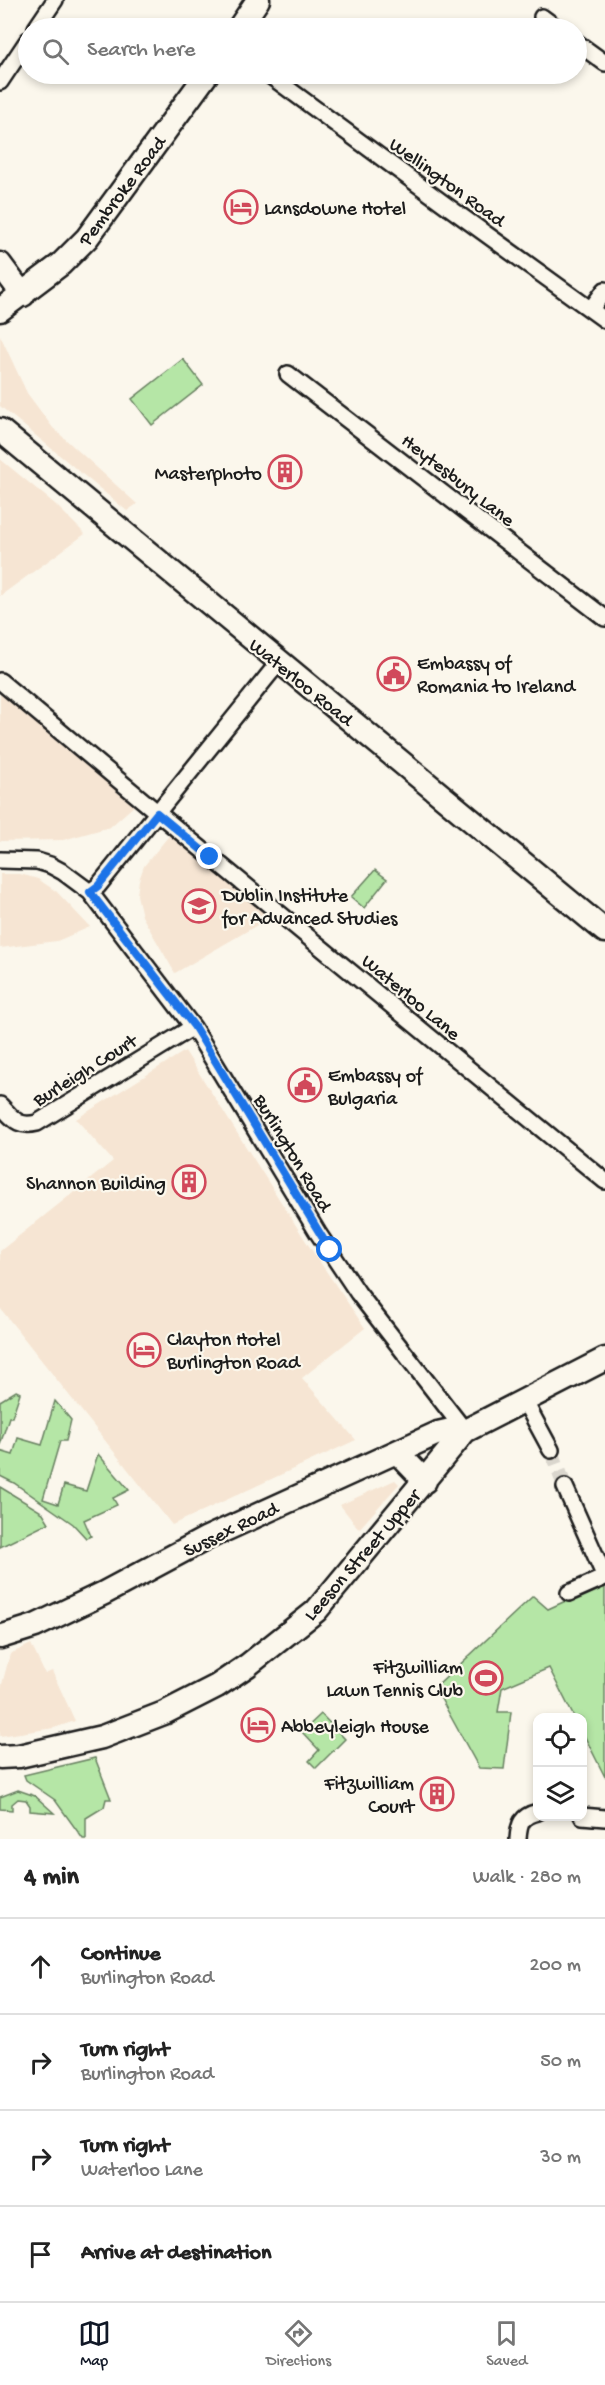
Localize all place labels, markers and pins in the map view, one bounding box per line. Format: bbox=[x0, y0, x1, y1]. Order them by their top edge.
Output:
hotel icon: Lansdowne Hotel bbox=[223, 189, 259, 225]
place label: Lansdowne Hotel bbox=[264, 199, 406, 222]
building icon: Masterphoto bbox=[267, 454, 303, 490]
place label: Masterphoto bbox=[155, 464, 262, 487]
place label: Embassy of Romania to Ireland bbox=[417, 654, 577, 700]
public building icon: Embassy of Romania to Ireland bbox=[376, 656, 412, 692]
place label: Dublin Institute for Advanced Studies bbox=[220, 886, 398, 932]
school or university icon: Dublin Institute for Advanced Studies bbox=[181, 888, 217, 924]
place label: Embassy of Bulgaria bbox=[327, 1066, 424, 1112]
public building icon: Embassy of Bulgaria bbox=[287, 1067, 323, 1103]
building icon: Shannon Building bbox=[171, 1164, 207, 1200]
place label: Shannon Building bbox=[26, 1174, 166, 1197]
place label: Clayton Hotel Burlington Road bbox=[166, 1330, 302, 1376]
hotel icon: Clayton Hotel Burlington Road bbox=[126, 1332, 162, 1368]
place label: Fitzwilliam Lawn Tennis Club bbox=[326, 1658, 463, 1704]
sports icon: Fitzwilliam Lawn Tennis Club bbox=[468, 1660, 504, 1696]
hotel icon: Abbeyleigh House bbox=[240, 1707, 276, 1743]
place label: Abbeyleigh House bbox=[281, 1717, 430, 1740]
place label: Fitzwilliam Court bbox=[323, 1774, 416, 1820]
building icon: Fitzwilliam Court bbox=[419, 1776, 455, 1812]

